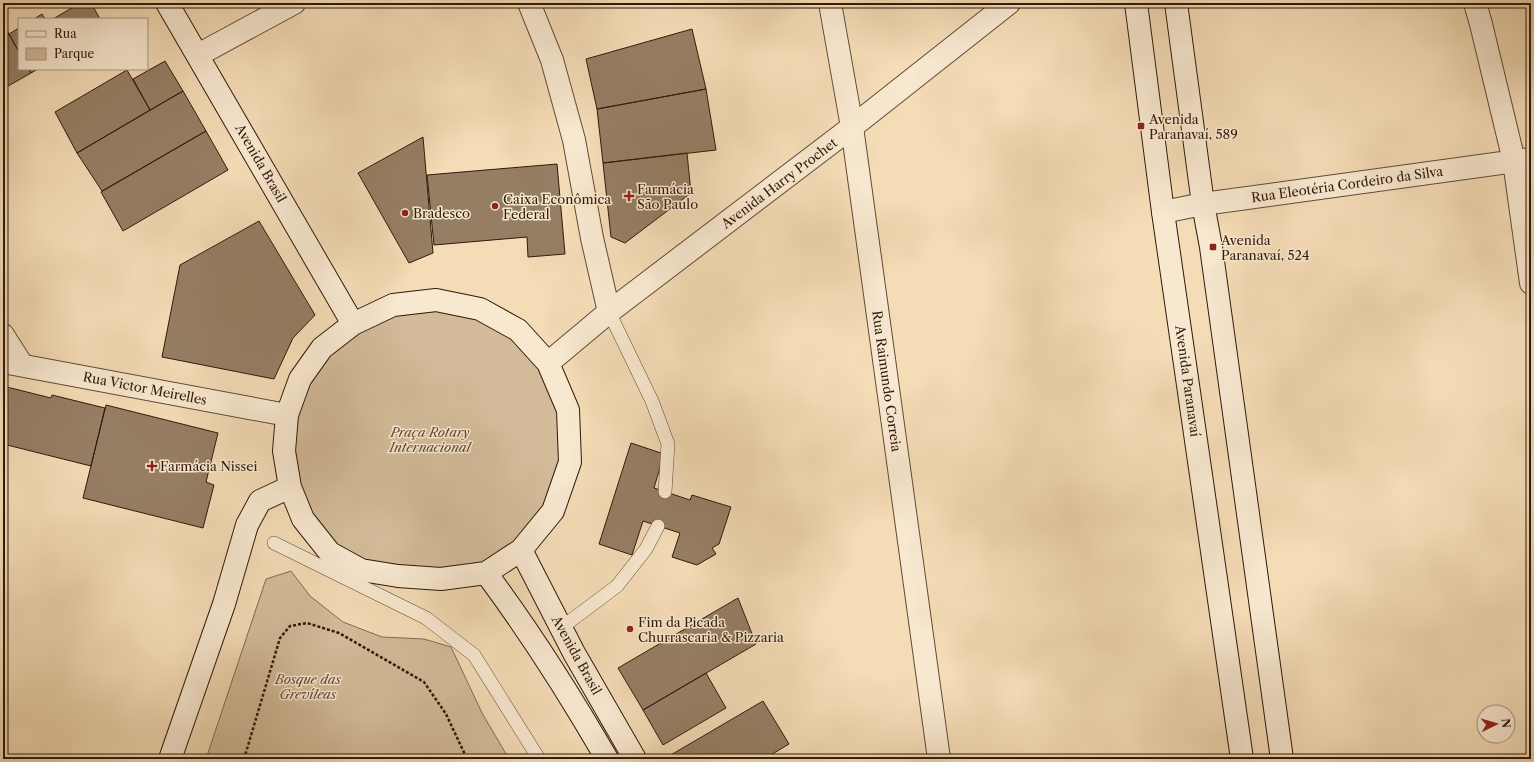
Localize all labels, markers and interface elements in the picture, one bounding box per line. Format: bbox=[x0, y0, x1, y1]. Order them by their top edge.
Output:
legend bbox=[18, 18, 148, 70]
text: Rua bbox=[54, 26, 77, 41]
text: Parque bbox=[54, 46, 95, 61]
place label: Avenida Paranavaí, 589 bbox=[1148, 111, 1238, 142]
street label: Avenida Brasil bbox=[232, 120, 290, 205]
marker: Avenida Paranavaí, 589 bbox=[1136, 121, 1146, 131]
street label: Avenida Harry Prochet bbox=[717, 134, 840, 232]
street label: Rua Eleotéria Cordeiro da Silva bbox=[1250, 163, 1444, 205]
place label: Farmácia São Paulo bbox=[637, 181, 698, 212]
place label: Caixa Econômica Federal bbox=[503, 191, 611, 222]
marker: Farmácia São Paulo bbox=[624, 191, 634, 201]
marker: Caixa Econômica Federal bbox=[490, 201, 500, 211]
place label: Bradesco bbox=[413, 205, 470, 221]
marker: Bradesco bbox=[400, 208, 410, 218]
place label: Avenida Paranavaí, 524 bbox=[1220, 232, 1310, 263]
marker: Avenida Paranavaí, 524 bbox=[1208, 242, 1218, 252]
street label: Rua Raimundo Correia bbox=[869, 309, 905, 453]
street label: Avenida Paranavaí bbox=[1172, 323, 1204, 438]
street label: Rua Victor Meirelles bbox=[82, 368, 209, 408]
park label: Praça Rotary Internacional bbox=[388, 424, 473, 455]
place label: Farmácia Nissei bbox=[160, 458, 257, 474]
marker: Farmácia Nissei bbox=[147, 461, 157, 471]
street label: Avenida Brasil bbox=[548, 612, 605, 697]
place label: Fim da Picada Churrascaria & Pizzaria bbox=[638, 614, 784, 645]
marker: Fim da Picada Churrascaria & Pizzaria bbox=[625, 624, 635, 634]
park label: Bosque das Grevíleas bbox=[274, 671, 341, 702]
north arrow bbox=[1476, 704, 1516, 744]
text: N bbox=[1499, 718, 1513, 729]

